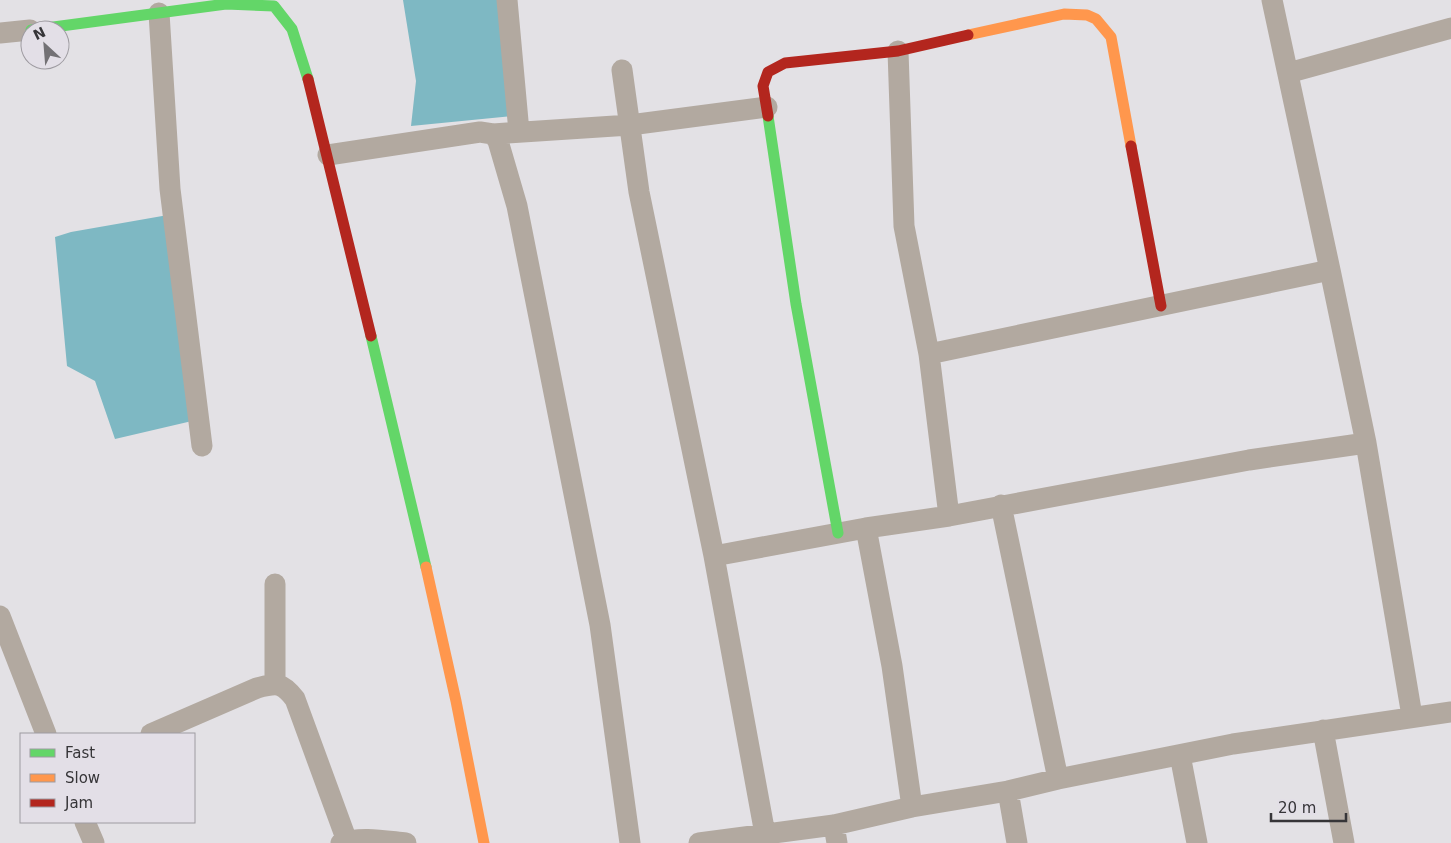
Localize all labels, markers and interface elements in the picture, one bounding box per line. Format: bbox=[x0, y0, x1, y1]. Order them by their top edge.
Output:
north arrow bbox=[20, 20, 70, 70]
text: N bbox=[31, 24, 48, 43]
legend bbox=[20, 733, 195, 823]
text: Fast bbox=[65, 744, 95, 762]
text: Slow bbox=[65, 769, 100, 787]
scale bar bbox=[1271, 790, 1346, 822]
text: Jam bbox=[64, 794, 93, 812]
text: 20 m bbox=[1278, 799, 1316, 817]

